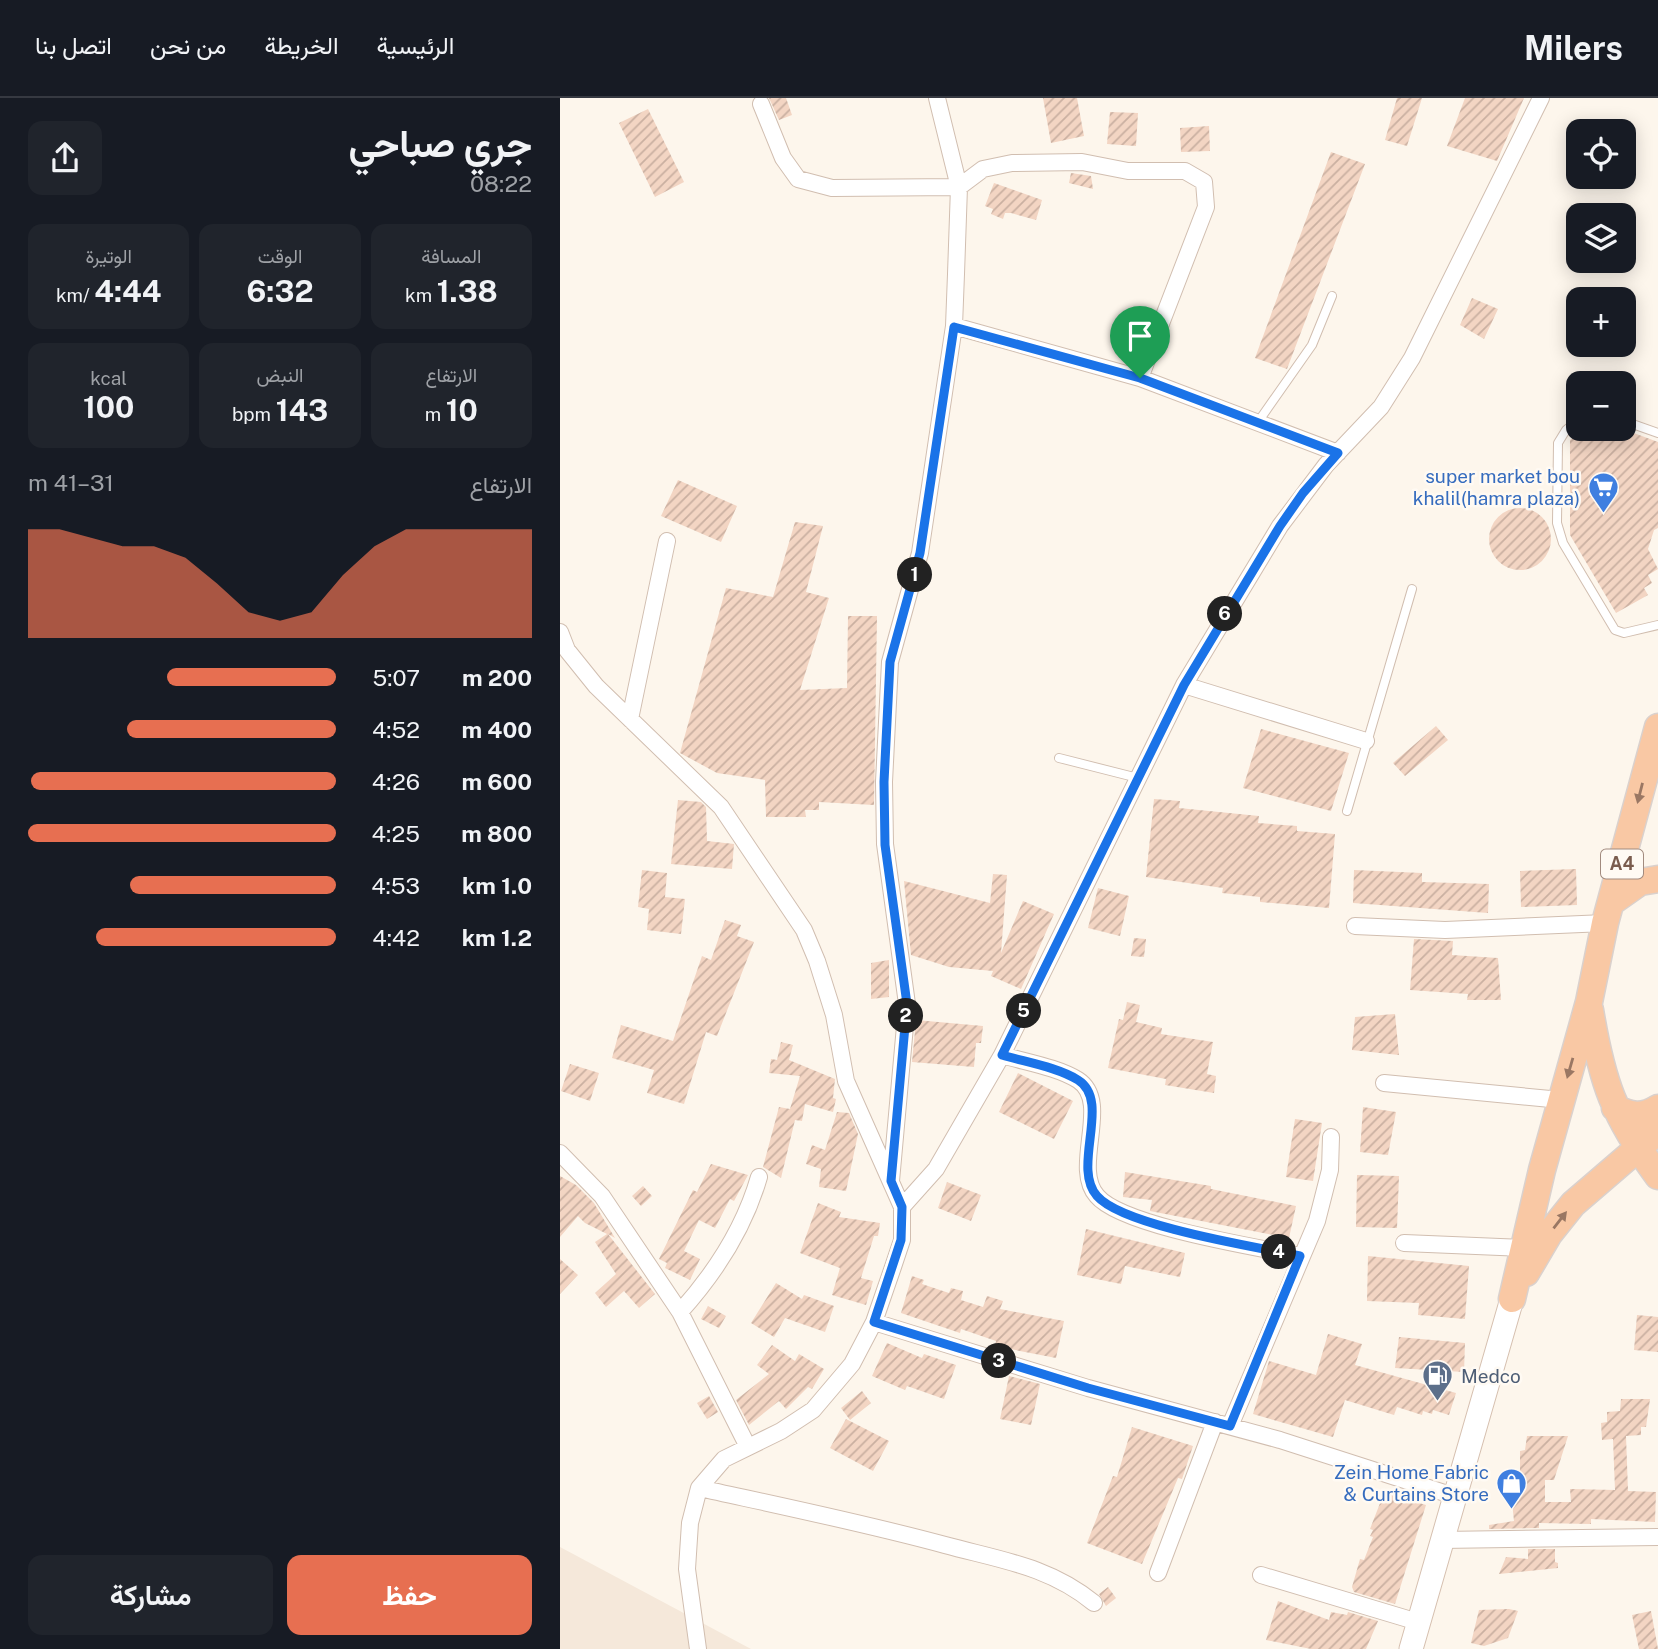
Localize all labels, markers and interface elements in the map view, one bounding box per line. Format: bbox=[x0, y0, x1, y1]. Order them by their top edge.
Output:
text: Milers bbox=[1524, 29, 1623, 67]
text: اتصل بنا bbox=[35, 31, 112, 59]
text: من نحن bbox=[150, 31, 226, 59]
text: الخريطة bbox=[264, 31, 339, 59]
text: الرئيسية bbox=[377, 31, 454, 59]
map controls bbox=[1566, 119, 1636, 441]
button: locate bbox=[1566, 119, 1636, 189]
button: share bbox=[28, 121, 102, 195]
text: جري صباحي bbox=[348, 121, 532, 166]
text: 08:22 bbox=[470, 170, 532, 197]
button: layers bbox=[1566, 203, 1636, 273]
text: الوتيرة bbox=[85, 245, 132, 267]
text: الوقت bbox=[258, 245, 302, 267]
text: المسافة bbox=[421, 245, 482, 267]
text: 4:44 bbox=[94, 273, 161, 309]
text: 6:32 bbox=[247, 273, 313, 309]
text: 1.38 bbox=[437, 273, 498, 309]
text: /km bbox=[56, 284, 94, 306]
text: km bbox=[405, 284, 437, 306]
button: + bbox=[1566, 287, 1636, 357]
pin bbox=[1110, 306, 1170, 378]
icon: arrive bbox=[1121, 317, 1159, 355]
text: النبض bbox=[257, 364, 304, 386]
text: الارتفاع bbox=[426, 364, 477, 386]
text: kcal bbox=[90, 367, 127, 389]
button: − bbox=[1566, 371, 1636, 441]
text: 100 bbox=[83, 389, 134, 425]
text: 143 bbox=[276, 392, 328, 428]
text: 10 bbox=[446, 392, 478, 428]
text: bpm bbox=[232, 403, 276, 425]
text: m bbox=[425, 403, 446, 425]
place label: super market bou khalil(hamra plaza) bbox=[1413, 465, 1580, 509]
text: 31–41 m bbox=[28, 469, 114, 496]
supermarket icon: super market bou khalil(hamra plaza) bbox=[1586, 470, 1620, 514]
text: الارتفاع bbox=[470, 471, 532, 498]
pin: 1 bbox=[898, 558, 932, 592]
text: 1 bbox=[910, 563, 919, 585]
pin: 6 bbox=[1208, 596, 1242, 632]
text: 6 bbox=[1218, 602, 1231, 624]
text: 5:07 bbox=[373, 664, 420, 691]
text: 200 m bbox=[462, 664, 532, 691]
text: 4:52 bbox=[372, 716, 420, 743]
text: 400 m bbox=[462, 716, 532, 743]
text: 4:26 bbox=[372, 768, 420, 795]
text: 600 m bbox=[462, 768, 532, 795]
one-way arrow bbox=[1634, 782, 1645, 804]
text: 4:25 bbox=[371, 820, 420, 847]
text: 800 m bbox=[461, 820, 532, 847]
road number: A4 bbox=[1601, 850, 1643, 878]
text: 4:53 bbox=[371, 872, 420, 899]
text: 1.0 km bbox=[462, 872, 532, 899]
text: 4:42 bbox=[372, 924, 420, 951]
text: 1.2 km bbox=[462, 924, 532, 951]
pin: 5 bbox=[1007, 993, 1042, 1028]
pin: 2 bbox=[888, 998, 924, 1034]
text: 5 bbox=[1017, 999, 1030, 1021]
text: 2 bbox=[899, 1004, 912, 1026]
one-way arrow bbox=[1565, 1057, 1575, 1078]
one-way arrow bbox=[1552, 1211, 1566, 1229]
pin: 4 bbox=[1262, 1234, 1296, 1270]
text: 4 bbox=[1272, 1240, 1285, 1262]
pin: 3 bbox=[982, 1344, 1017, 1378]
text: 3 bbox=[992, 1349, 1005, 1371]
fuel station icon: Medco bbox=[1421, 1359, 1455, 1403]
place label: Medco bbox=[1461, 1365, 1521, 1387]
place label: Zein Home Fabric & Curtains Store bbox=[1334, 1461, 1489, 1505]
shop icon: Zein Home Fabric & Curtains Store bbox=[1495, 1466, 1529, 1510]
button: مشاركة bbox=[28, 1555, 273, 1635]
button: حفظ bbox=[287, 1555, 532, 1635]

